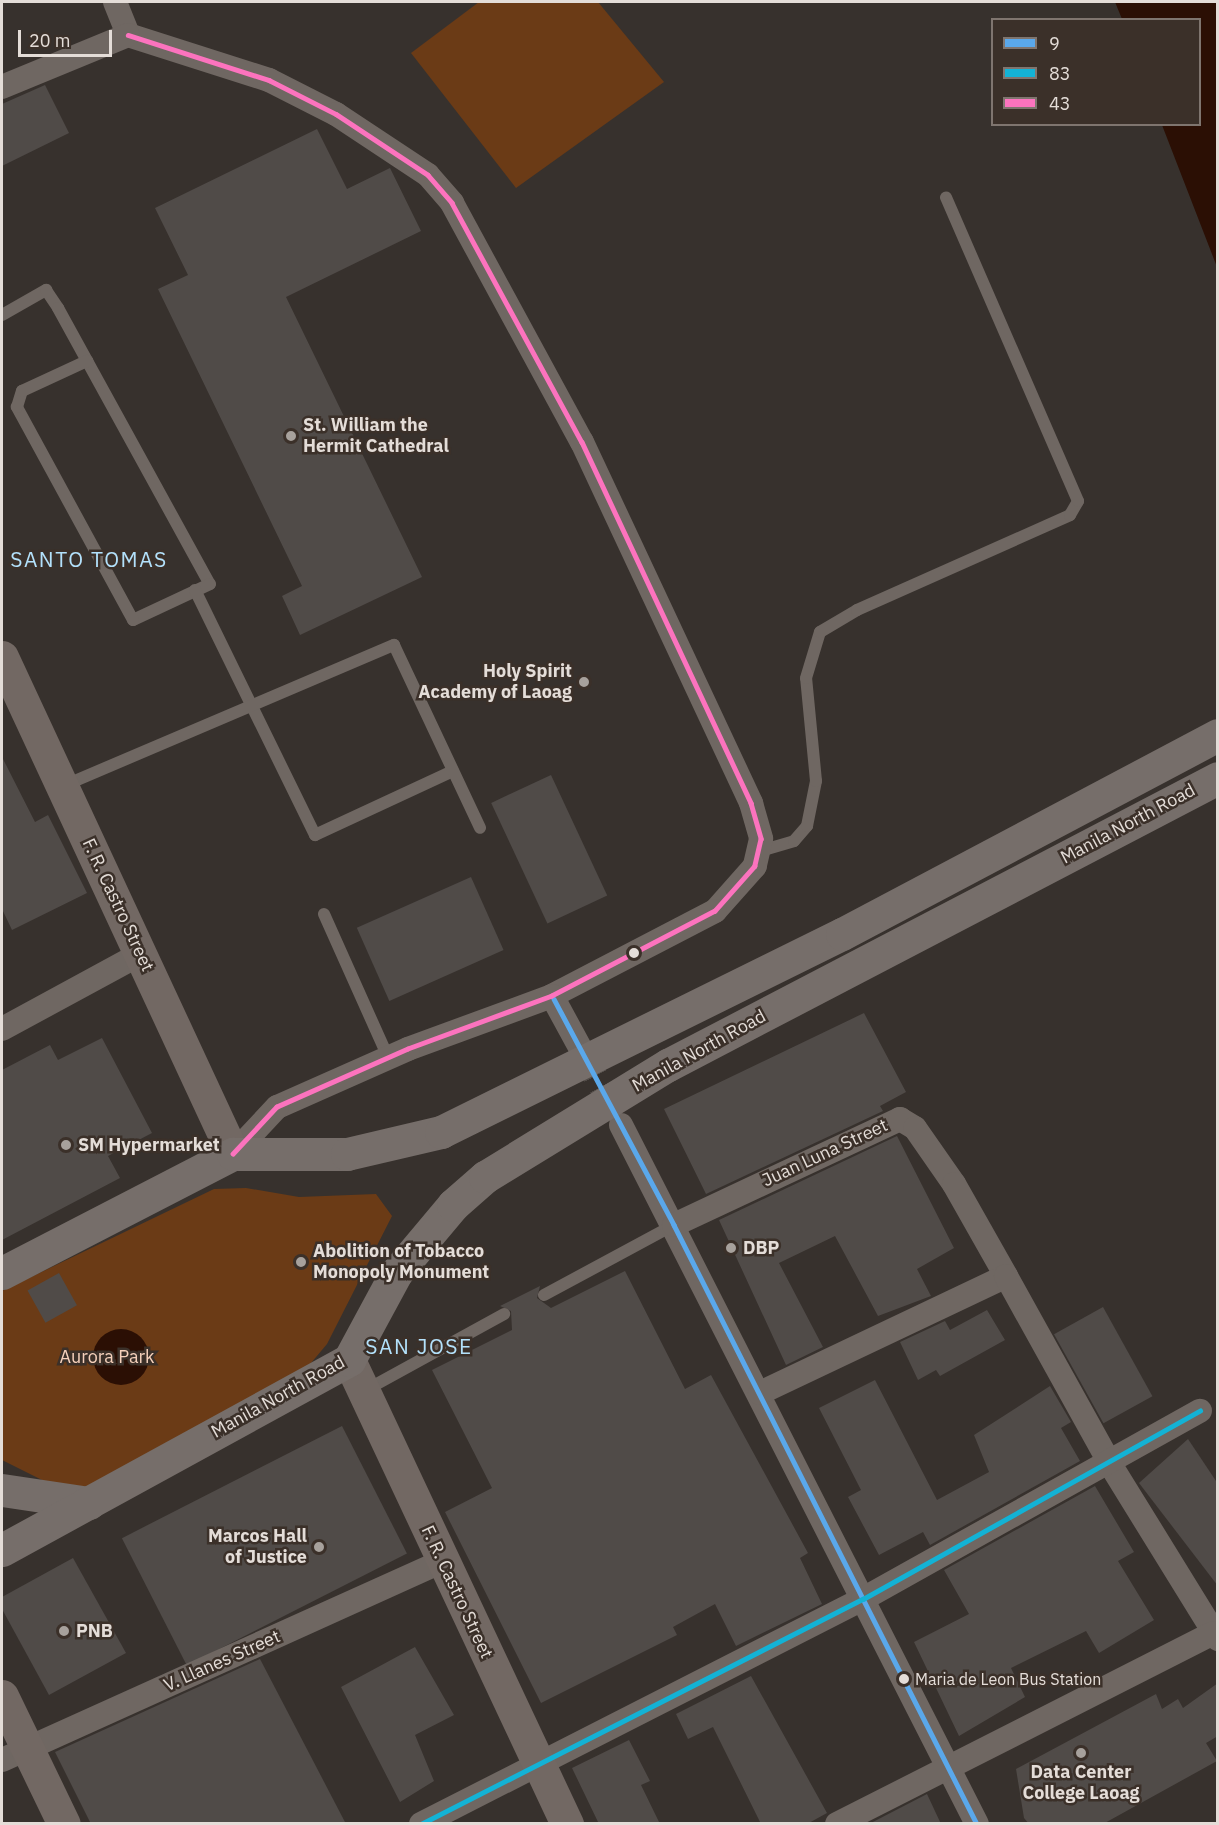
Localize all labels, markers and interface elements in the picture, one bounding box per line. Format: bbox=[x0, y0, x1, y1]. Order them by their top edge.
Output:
scale bar bbox=[21, 18, 116, 56]
legend bbox=[991, 18, 1201, 126]
text: 20 m bbox=[29, 29, 71, 52]
text: 9 bbox=[1049, 32, 1060, 55]
text: 83 bbox=[1049, 62, 1071, 85]
text: 43 bbox=[1049, 92, 1071, 115]
place label: St. William the Hermit Cathedral bbox=[303, 415, 449, 458]
marker: St. William the Hermit Cathedral bbox=[284, 429, 298, 443]
district label: SANTO TOMAS bbox=[10, 546, 168, 572]
place label: Holy Spirit Academy of Laoag bbox=[418, 661, 572, 704]
marker: Holy Spirit Academy of Laoag bbox=[577, 675, 591, 689]
street label: Manila North Road bbox=[1057, 779, 1199, 869]
street label: F. R. Castro Street bbox=[78, 835, 158, 975]
unlabelled marker bbox=[628, 947, 640, 959]
street label: Manila North Road bbox=[628, 1005, 770, 1097]
street label: Juan Luna Street bbox=[759, 1114, 891, 1192]
place label: SM Hypermarket bbox=[78, 1134, 220, 1156]
marker: SM Hypermarket bbox=[59, 1138, 73, 1152]
place label: DBP bbox=[743, 1237, 779, 1259]
place label: Abolition of Tobacco Monopoly Monument bbox=[313, 1241, 489, 1284]
marker: DBP bbox=[724, 1241, 738, 1255]
marker: Abolition of Tobacco Monopoly Monument bbox=[294, 1255, 308, 1269]
district label: SAN JOSE bbox=[365, 1333, 473, 1359]
park label: Aurora Park bbox=[59, 1346, 155, 1368]
street label: Manila North Road bbox=[207, 1351, 349, 1443]
street label: F. R. Castro Street bbox=[417, 1522, 497, 1662]
place label: Marcos Hall of Justice bbox=[208, 1526, 307, 1568]
marker: Marcos Hall of Justice bbox=[312, 1540, 326, 1554]
place label: PNB bbox=[76, 1620, 113, 1642]
marker: PNB bbox=[57, 1624, 71, 1638]
street label: V. Llanes Street bbox=[160, 1626, 284, 1696]
place label: Maria de Leon Bus Station bbox=[915, 1669, 1101, 1689]
marker: Maria de Leon Bus Station bbox=[898, 1673, 910, 1685]
marker: Data Center College Laoag bbox=[1074, 1746, 1088, 1760]
place label: Data Center College Laoag bbox=[1022, 1762, 1140, 1804]

